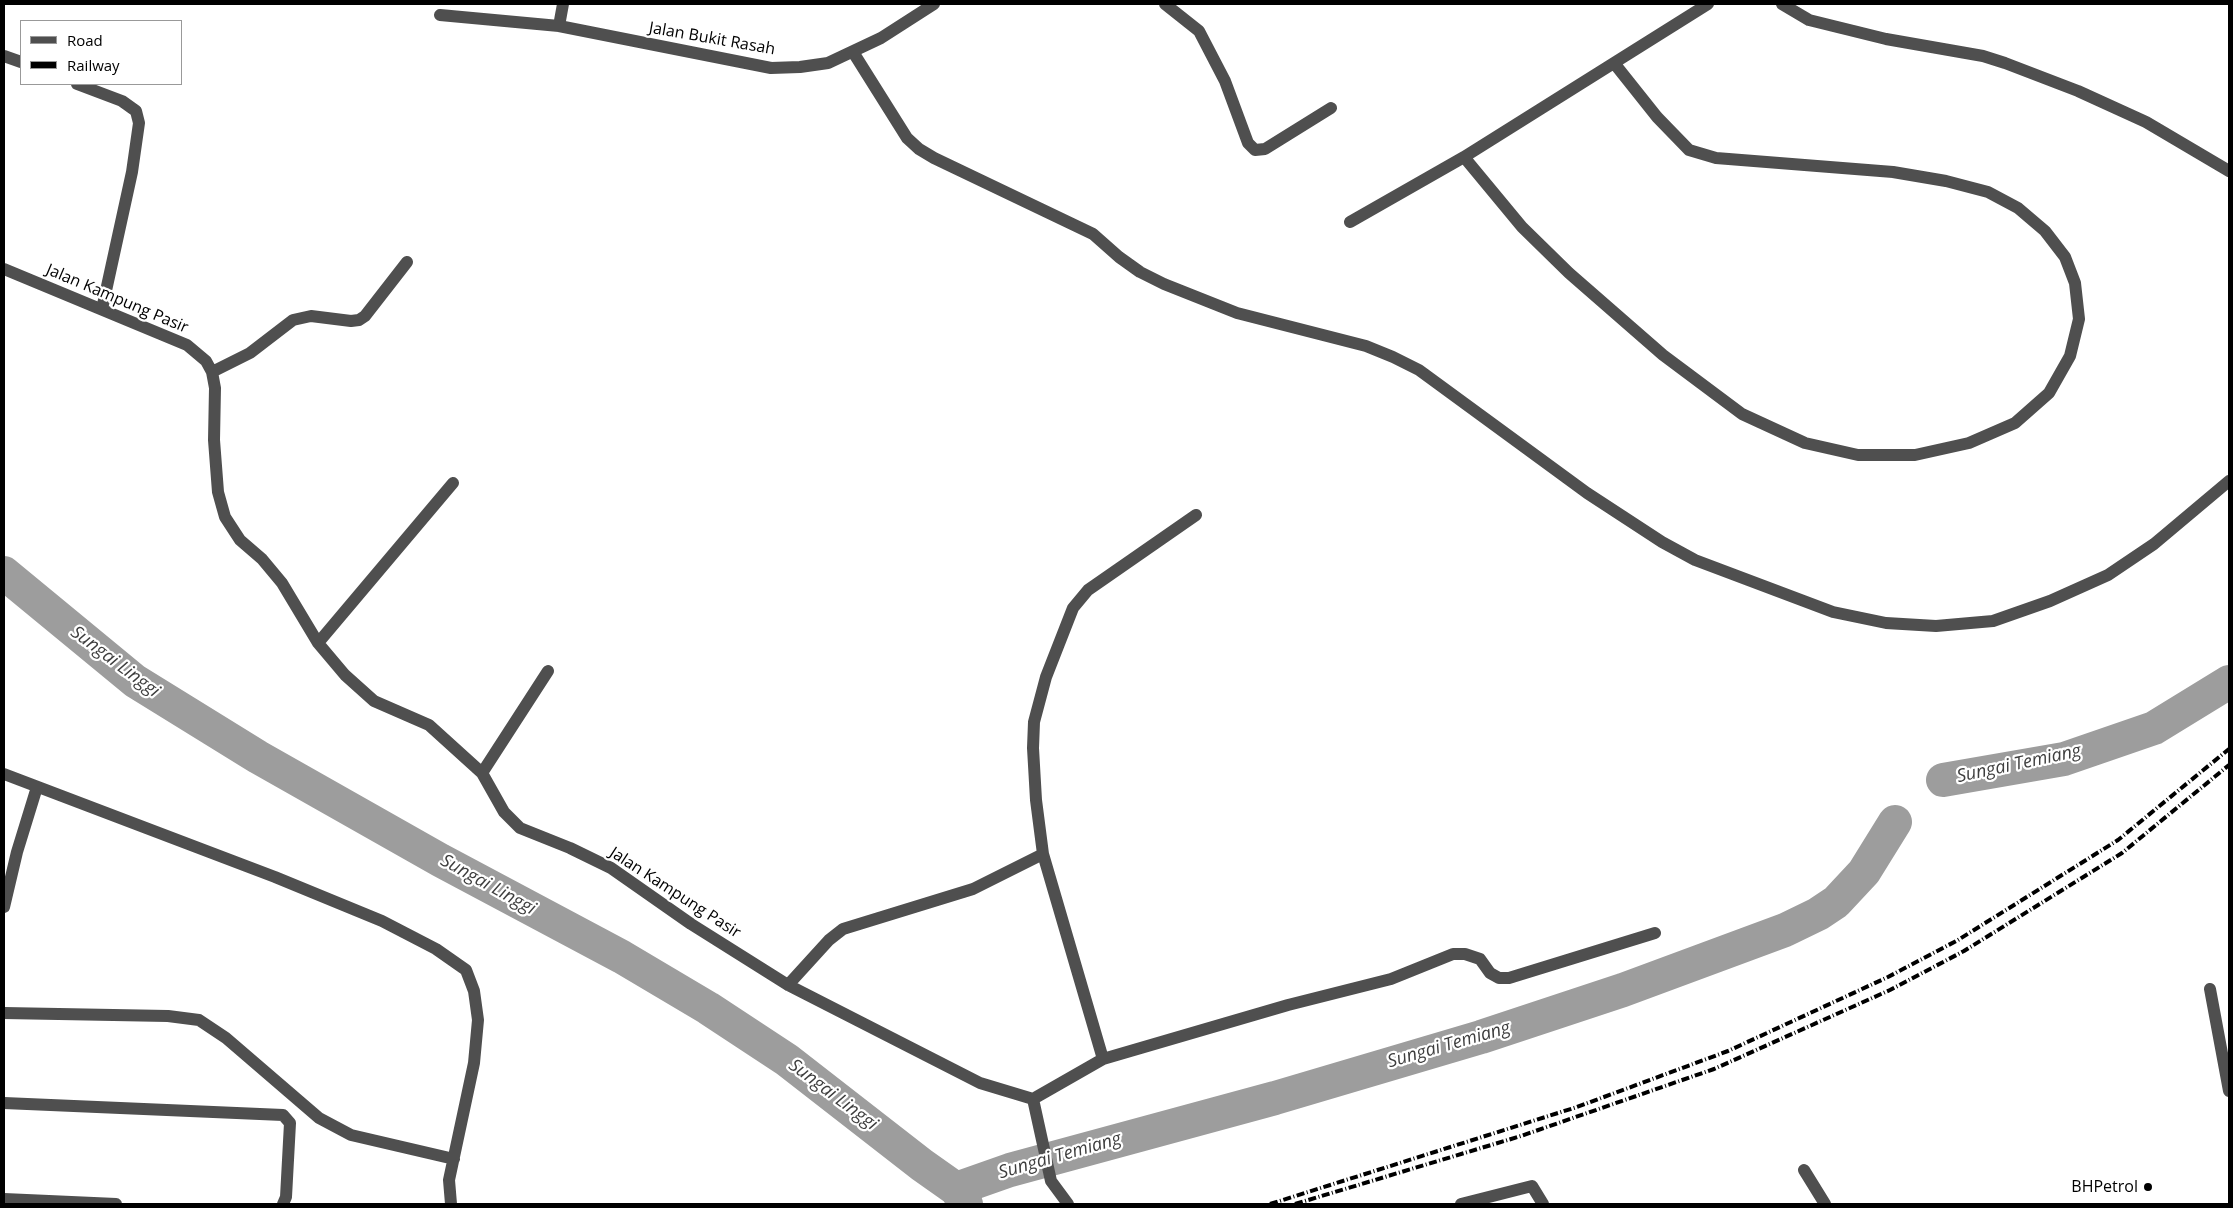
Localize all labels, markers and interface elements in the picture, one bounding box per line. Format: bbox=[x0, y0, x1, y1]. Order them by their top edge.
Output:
street label: Jalan Bukit Rasah bbox=[647, 18, 777, 60]
legend bbox=[20, 20, 182, 85]
text: Road bbox=[67, 30, 103, 50]
text: Railway bbox=[67, 55, 120, 75]
street label: Jalan Kampung Pasir bbox=[43, 260, 191, 338]
water label: Sungai Linggi bbox=[66, 622, 164, 702]
water label: Sungai Temiang bbox=[1955, 740, 2083, 788]
street label: Jalan Kampung Pasir bbox=[606, 843, 744, 943]
water label: Sungai Linggi bbox=[437, 850, 539, 920]
water label: Sungai Temiang bbox=[1385, 1017, 1513, 1073]
water label: Sungai Linggi bbox=[784, 1055, 882, 1135]
water label: Sungai Temiang bbox=[996, 1128, 1124, 1184]
place label: BHPetrol bbox=[2071, 1177, 2138, 1197]
marker: BHPetrol bbox=[2142, 1181, 2154, 1193]

